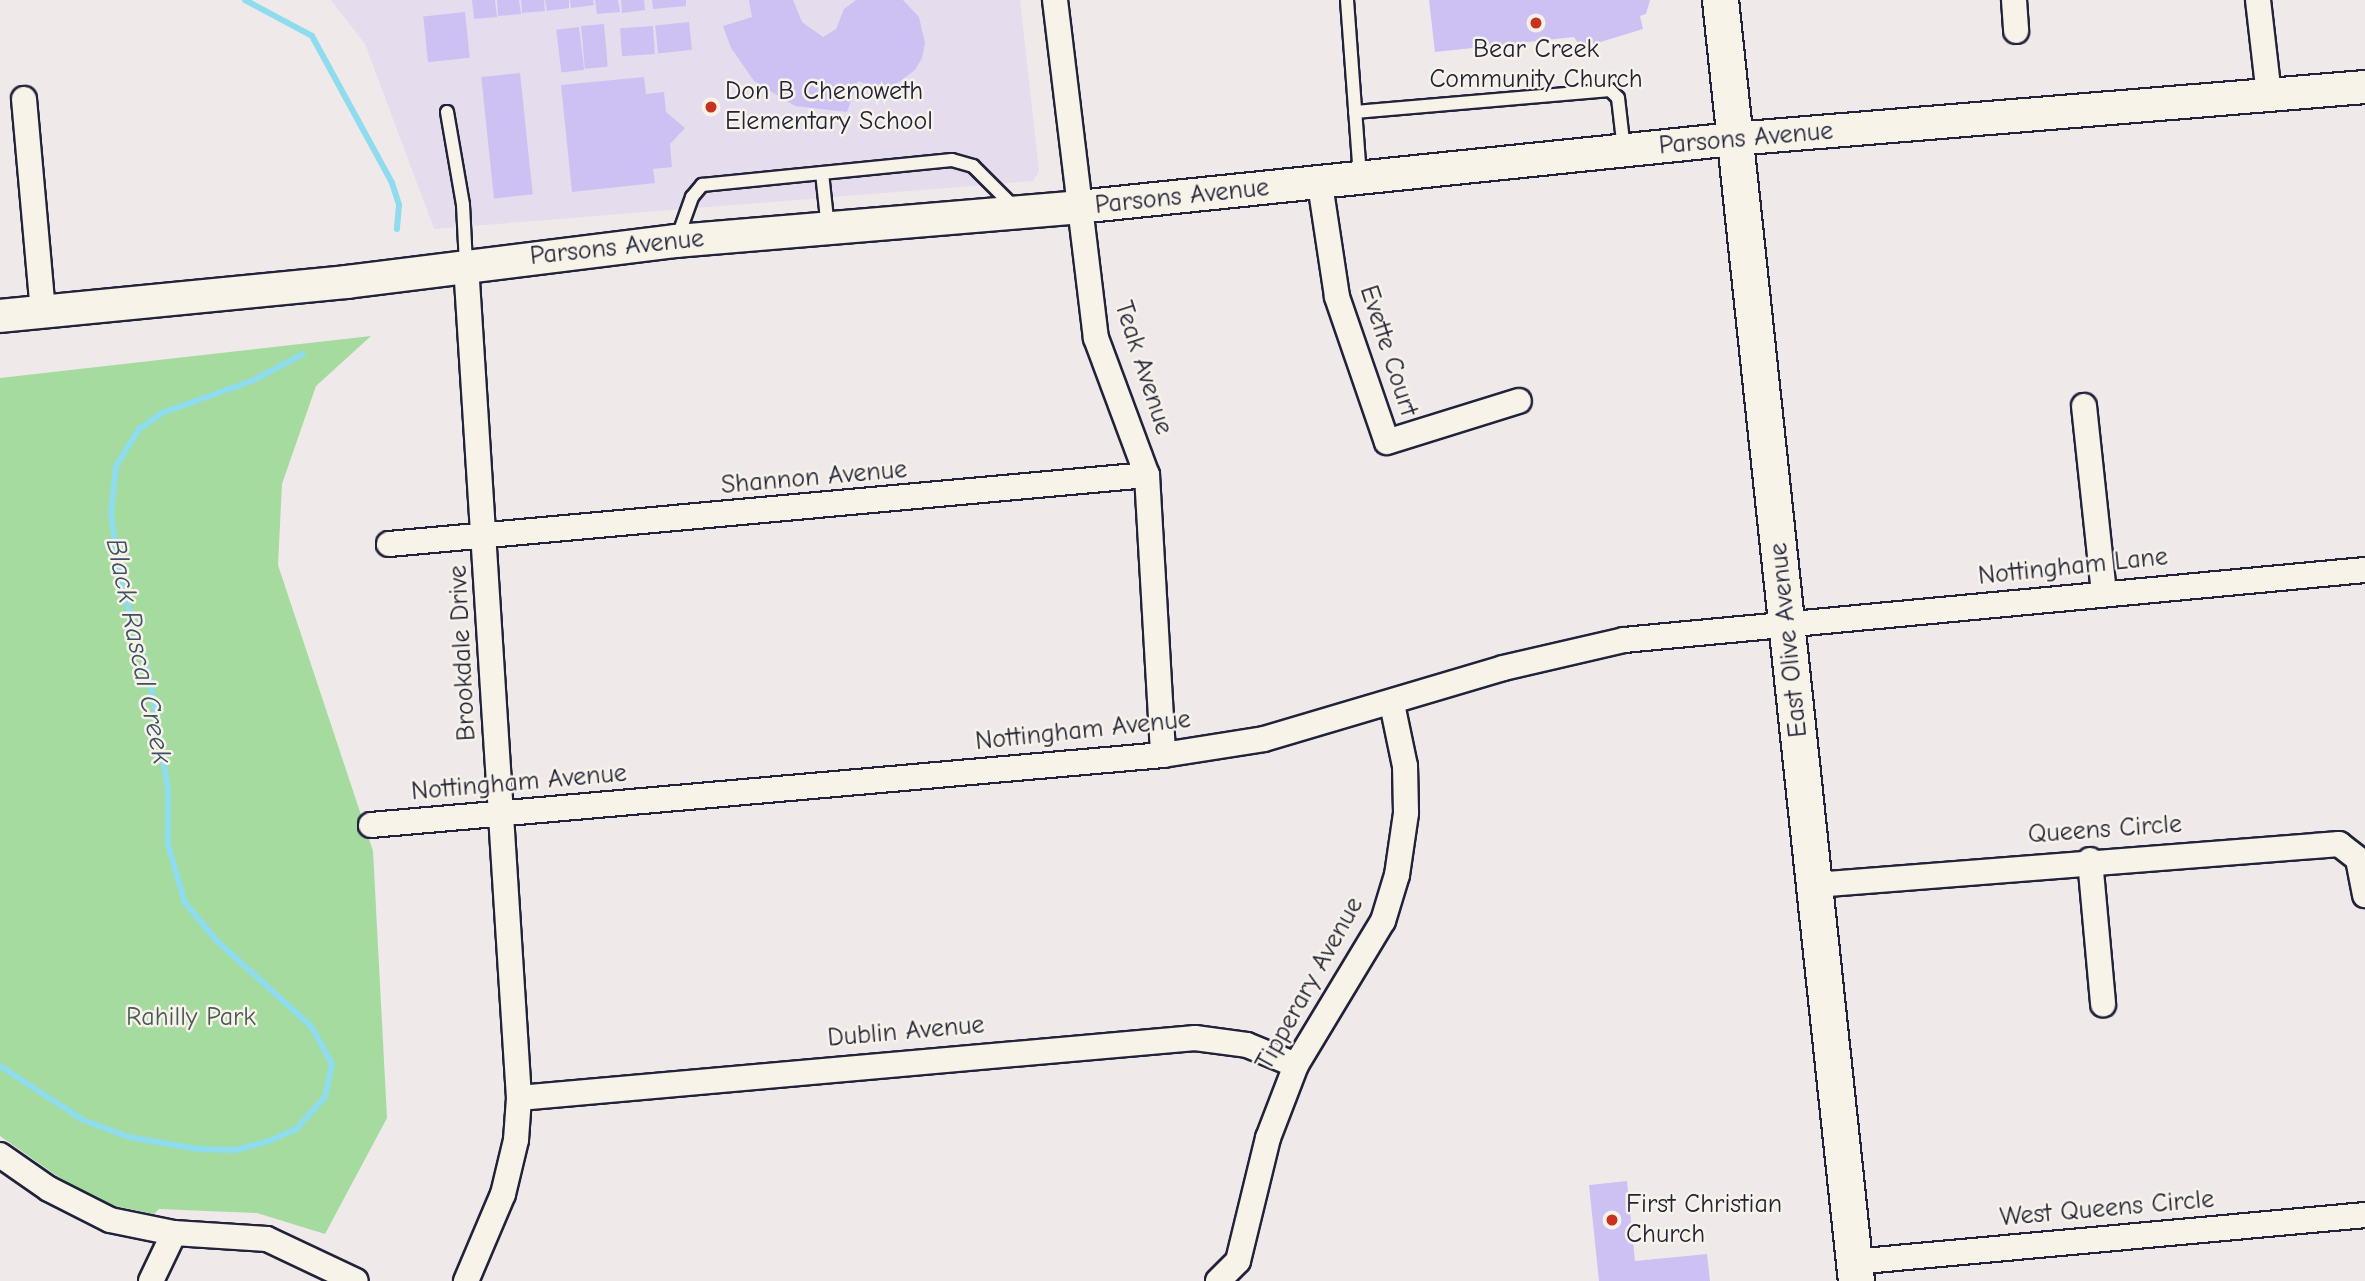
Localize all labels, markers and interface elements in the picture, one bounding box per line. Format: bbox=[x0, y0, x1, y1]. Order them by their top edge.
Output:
marker: Bear Creek Community Church bbox=[1528, 15, 1544, 31]
place label: Bear Creek Community Church bbox=[1429, 34, 1643, 96]
place label: Don B Chenoweth Elementary School bbox=[725, 76, 933, 138]
marker: Don B Chenoweth Elementary School bbox=[703, 99, 719, 115]
street label: Parsons Avenue bbox=[1658, 116, 1834, 162]
street label: Parsons Avenue bbox=[1093, 172, 1271, 222]
street label: Parsons Avenue bbox=[528, 223, 706, 273]
street label: Evette Court bbox=[1352, 282, 1424, 420]
street label: Teak Avenue bbox=[1107, 297, 1179, 439]
street label: Shannon Avenue bbox=[720, 454, 908, 502]
water label: Black Rascal Creek bbox=[99, 535, 179, 767]
street label: East Olive Avenue bbox=[1763, 541, 1815, 739]
street label: Nottingham Lane bbox=[1977, 542, 2169, 592]
street label: Brookdale Drive bbox=[443, 564, 483, 742]
street label: Nottingham Avenue bbox=[974, 704, 1192, 758]
street label: Nottingham Avenue bbox=[410, 758, 628, 808]
street label: Queens Circle bbox=[2027, 809, 2183, 851]
street label: Tipperary Avenue bbox=[1250, 892, 1370, 1076]
park label: Rahilly Park bbox=[126, 1002, 256, 1034]
street label: Dublin Avenue bbox=[826, 1010, 986, 1054]
street label: West Queens Circle bbox=[1999, 1184, 2215, 1234]
place label: First Christian Church bbox=[1626, 1189, 1782, 1250]
marker: First Christian Church bbox=[1604, 1212, 1620, 1228]

